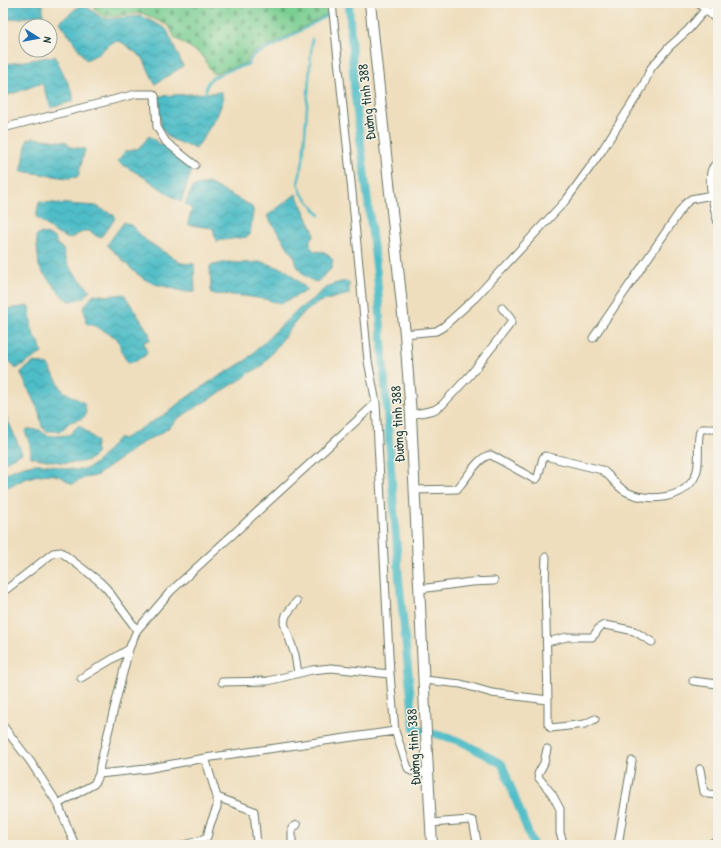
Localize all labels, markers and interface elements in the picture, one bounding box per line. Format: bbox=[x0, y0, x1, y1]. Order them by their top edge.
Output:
north arrow bbox=[18, 18, 58, 58]
text: N bbox=[40, 36, 55, 44]
street label: Đường tỉnh 388 bbox=[353, 63, 380, 141]
street label: Đường tỉnh 388 bbox=[386, 385, 409, 463]
street label: Đường tỉnh 388 bbox=[402, 708, 425, 786]

